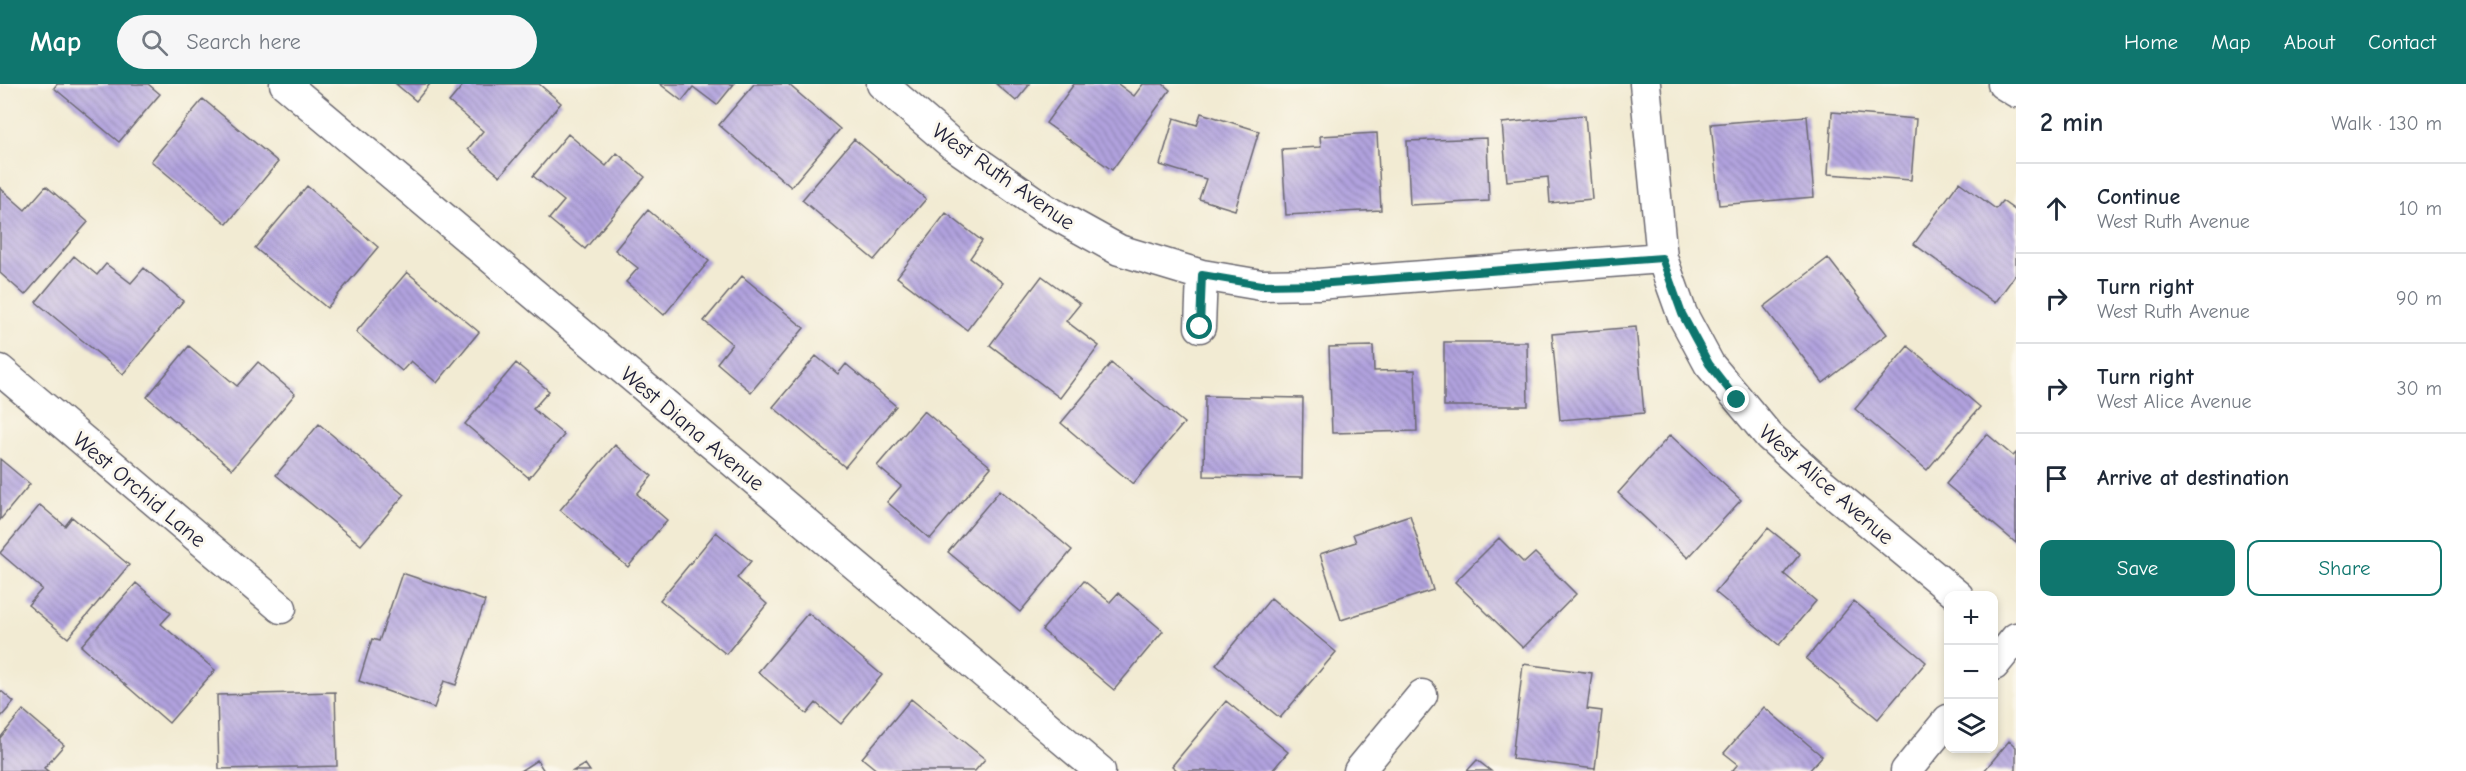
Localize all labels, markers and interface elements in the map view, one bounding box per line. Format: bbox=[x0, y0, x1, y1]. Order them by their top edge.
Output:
search box bbox=[117, 15, 537, 69]
text: Map bbox=[30, 26, 81, 58]
icon: search bbox=[138, 26, 171, 59]
text: Search here bbox=[186, 29, 301, 55]
text: Home bbox=[2124, 30, 2178, 54]
text: Map bbox=[2211, 30, 2251, 54]
text: About bbox=[2284, 30, 2335, 54]
text: Contact bbox=[2368, 30, 2436, 54]
text: 2 min bbox=[2040, 108, 2103, 138]
text: Walk · 130 m bbox=[2331, 112, 2442, 135]
street label: West Ruth Avenue bbox=[927, 118, 1080, 236]
text: Continue bbox=[2097, 184, 2180, 210]
icon: ahead bbox=[2040, 192, 2073, 225]
text: 10 m bbox=[2399, 197, 2442, 220]
text: West Ruth Avenue bbox=[2097, 210, 2250, 233]
text: Turn right bbox=[2097, 274, 2194, 300]
icon: right bbox=[2040, 282, 2073, 315]
text: 90 m bbox=[2396, 287, 2442, 310]
text: West Ruth Avenue bbox=[2097, 300, 2250, 323]
route start bbox=[1186, 313, 1212, 339]
street label: West Diana Avenue bbox=[615, 361, 769, 496]
text: Turn right bbox=[2097, 364, 2194, 390]
icon: right bbox=[2040, 372, 2073, 405]
text: 30 m bbox=[2396, 377, 2442, 400]
route end bbox=[1723, 386, 1749, 412]
text: West Alice Avenue bbox=[2097, 390, 2252, 413]
street label: West Alice Avenue bbox=[1754, 419, 1899, 550]
street label: West Orchid Lane bbox=[68, 427, 211, 553]
icon: arrive bbox=[2040, 462, 2073, 495]
text: Arrive at destination bbox=[2097, 465, 2289, 491]
button: Save bbox=[2040, 540, 2235, 596]
button: Share bbox=[2247, 540, 2442, 596]
map controls bbox=[1944, 591, 1998, 753]
button: + bbox=[1944, 591, 1998, 645]
button: − bbox=[1944, 645, 1998, 699]
button: layers bbox=[1944, 699, 1998, 753]

